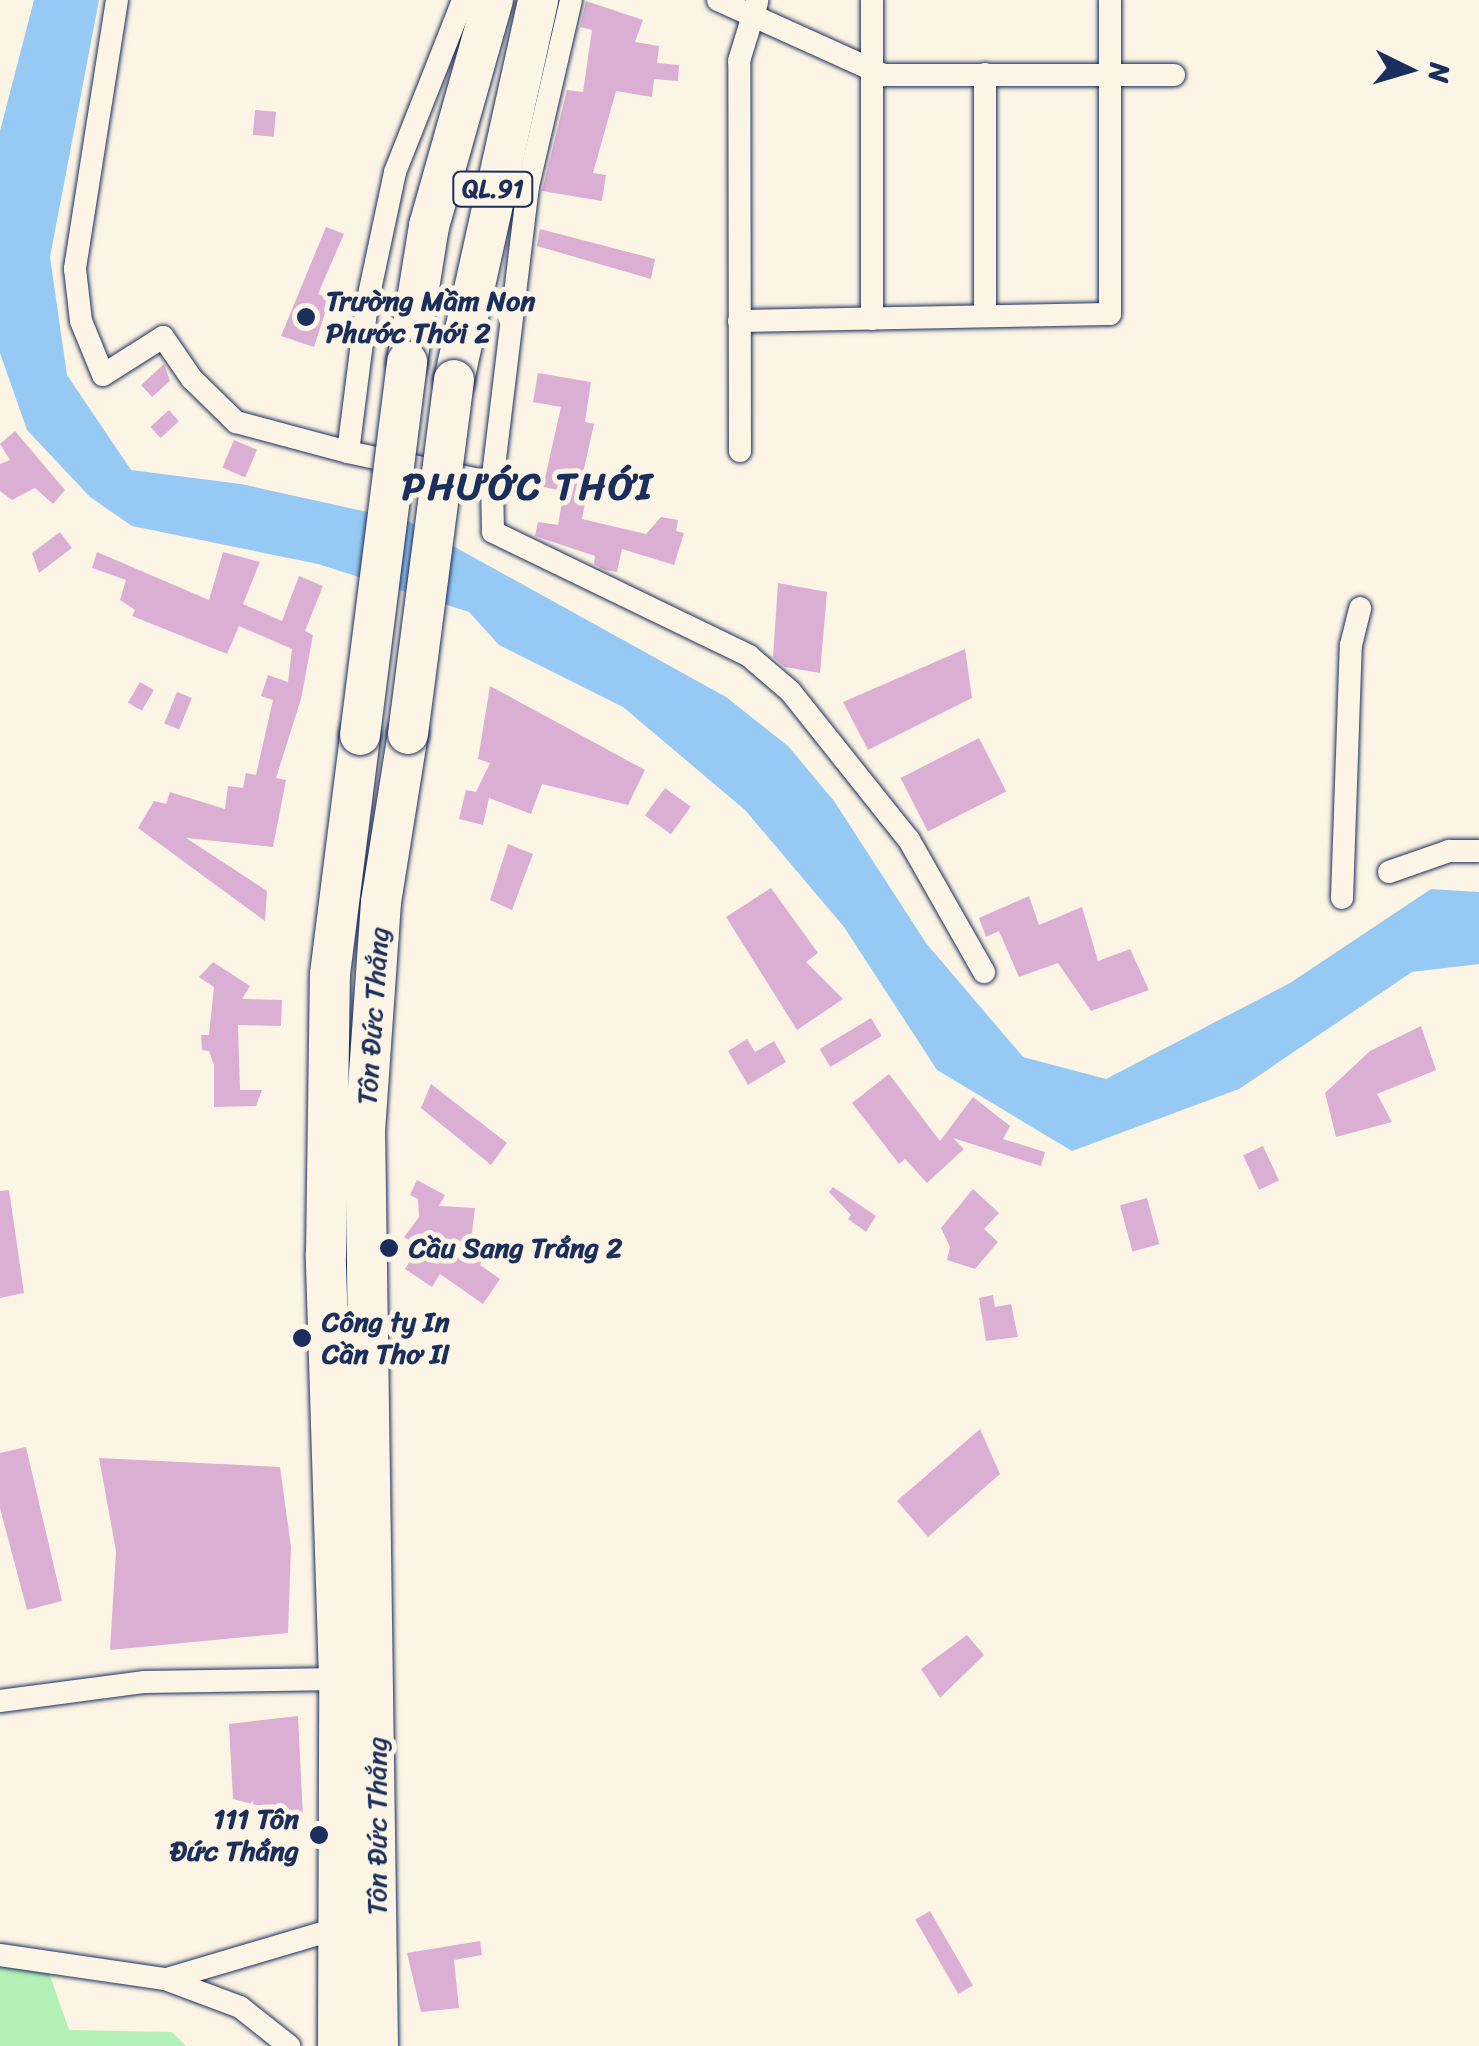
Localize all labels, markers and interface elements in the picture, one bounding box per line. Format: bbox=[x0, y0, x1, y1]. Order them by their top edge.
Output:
north arrow bbox=[1359, 20, 1459, 120]
text: N bbox=[1414, 61, 1465, 84]
road number: QL.91 bbox=[450, 169, 536, 209]
place label: Trường Mầm Non Phước Thới 2 bbox=[326, 284, 535, 350]
marker: Trường Mầm Non Phước Thới 2 bbox=[295, 306, 317, 328]
district label: PHƯỚC THỚI bbox=[402, 464, 654, 510]
street label: Tôn Đức Thắng bbox=[350, 926, 396, 1106]
place label: Cầu Sang Trắng 2 bbox=[409, 1231, 622, 1265]
marker: Cầu Sang Trắng 2 bbox=[378, 1237, 400, 1259]
place label: Công ty In Cần Thơ II bbox=[322, 1305, 450, 1371]
marker: Công ty In Cần Thơ II bbox=[291, 1327, 313, 1349]
street label: Tôn Đức Thắng bbox=[360, 1737, 394, 1915]
place label: 111 Tôn Đức Thắng bbox=[170, 1802, 299, 1868]
marker: 111 Tôn Đức Thắng bbox=[308, 1824, 330, 1846]

